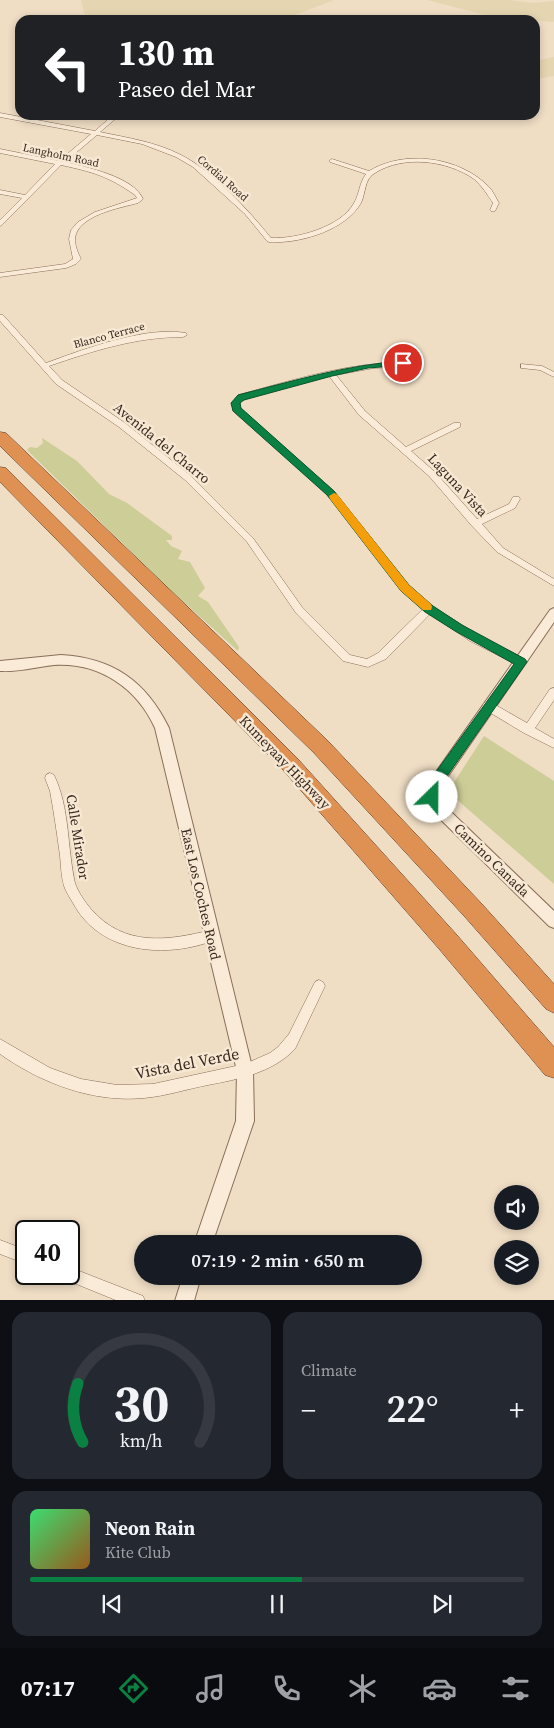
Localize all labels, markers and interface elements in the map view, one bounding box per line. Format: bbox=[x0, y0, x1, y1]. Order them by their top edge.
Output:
text: 130 m bbox=[118, 29, 214, 77]
icon: left bbox=[35, 35, 100, 100]
text: Paseo del Mar bbox=[118, 74, 255, 104]
street label: Langholm Road bbox=[21, 140, 101, 171]
street label: Cordial Road bbox=[194, 152, 252, 205]
street label: Blanco Terrace bbox=[72, 319, 147, 352]
pin bbox=[382, 342, 424, 384]
icon: arrive bbox=[389, 349, 417, 377]
street label: Avenida del Charro bbox=[109, 398, 215, 489]
street label: Laguna Vista bbox=[423, 449, 493, 522]
street label: Kumeyaay Highway bbox=[235, 711, 336, 814]
position arrow bbox=[405, 770, 457, 822]
street label: Calle Mirador bbox=[61, 793, 95, 881]
street label: Camino Canada bbox=[450, 819, 535, 902]
street label: East Los Coches Road bbox=[176, 826, 226, 962]
street label: Vista del Verde bbox=[133, 1042, 241, 1084]
map controls bbox=[494, 1185, 539, 1285]
button: sound bbox=[494, 1185, 539, 1230]
speed limit sign: 40 bbox=[15, 1220, 80, 1285]
button: layers bbox=[494, 1240, 539, 1285]
text: 07:19 · 2 min · 650 m bbox=[191, 1247, 365, 1273]
text: Climate bbox=[301, 1359, 357, 1381]
text: 30 bbox=[113, 1367, 170, 1438]
text: 22° bbox=[387, 1383, 438, 1435]
text: − bbox=[301, 1391, 316, 1429]
text: + bbox=[509, 1391, 524, 1429]
text: km/h bbox=[120, 1428, 163, 1453]
text: Neon Rain bbox=[105, 1515, 195, 1541]
text: Kite Club bbox=[105, 1541, 171, 1563]
icon: previous bbox=[98, 1590, 126, 1618]
icon: pause bbox=[263, 1590, 291, 1618]
icon: next bbox=[428, 1590, 456, 1618]
icon: directions bbox=[116, 1671, 151, 1706]
icon: music bbox=[193, 1671, 228, 1706]
icon: phone bbox=[269, 1671, 304, 1706]
icon: climate bbox=[345, 1671, 380, 1706]
icon: car bbox=[422, 1671, 457, 1706]
icon: filters bbox=[498, 1671, 533, 1706]
text: 07:17 bbox=[21, 1673, 75, 1703]

